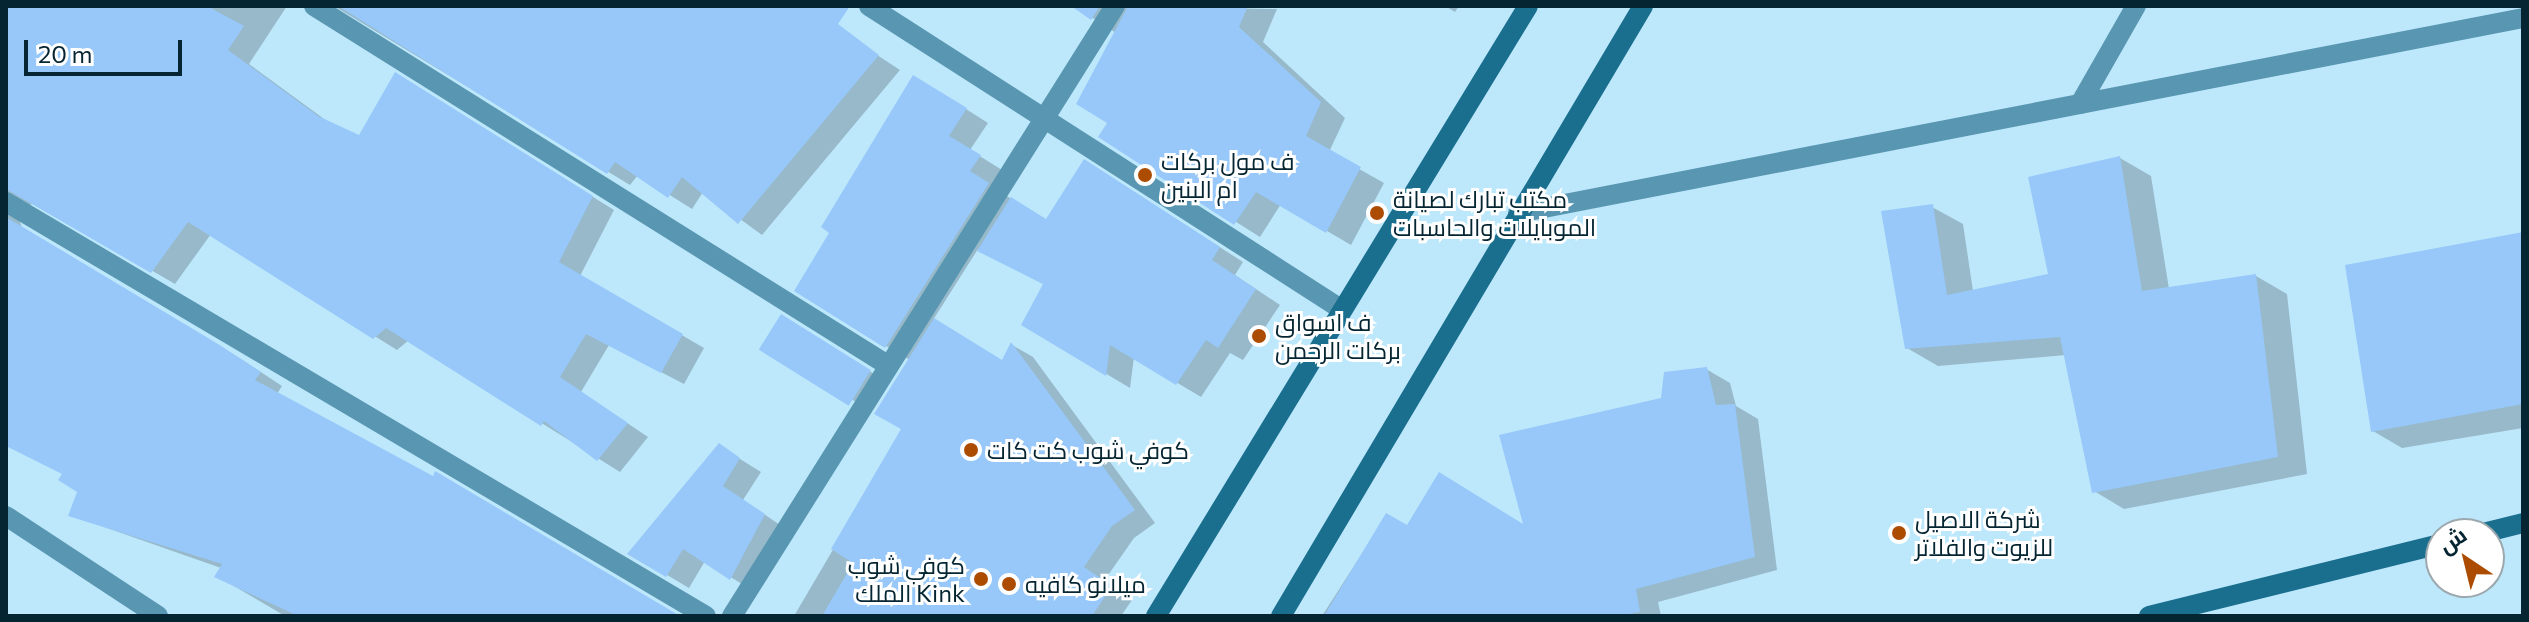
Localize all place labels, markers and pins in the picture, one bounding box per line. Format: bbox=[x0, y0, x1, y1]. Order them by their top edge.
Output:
place label: ف مول بركات ام البنين bbox=[1161, 147, 1295, 203]
marker: ف مول بركات ام البنين bbox=[1136, 166, 1154, 184]
place label: مكتب تبارك لصيانة الموبايلات والحاسبات bbox=[1393, 185, 1596, 241]
marker: مكتب تبارك لصيانة الموبايلات والحاسبات bbox=[1368, 204, 1386, 222]
place label: ف اسواق بركات الرحمن bbox=[1275, 308, 1401, 364]
marker: ف اسواق بركات الرحمن bbox=[1250, 327, 1268, 345]
place label: كوفي شوب كت كات bbox=[987, 436, 1189, 464]
marker: كوفي شوب كت كات bbox=[962, 441, 980, 459]
place label: شركة الاصيل للزيوت والفلاتر bbox=[1915, 505, 2053, 561]
marker: شركة الاصيل للزيوت والفلاتر bbox=[1890, 524, 1908, 542]
place label: كوفي شوب الملك Kink bbox=[848, 551, 965, 607]
marker: كوفي شوب الملك Kink bbox=[972, 570, 990, 588]
place label: ميلانو كافيه bbox=[1025, 570, 1146, 598]
marker: ميلانو كافيه bbox=[1000, 575, 1018, 593]

